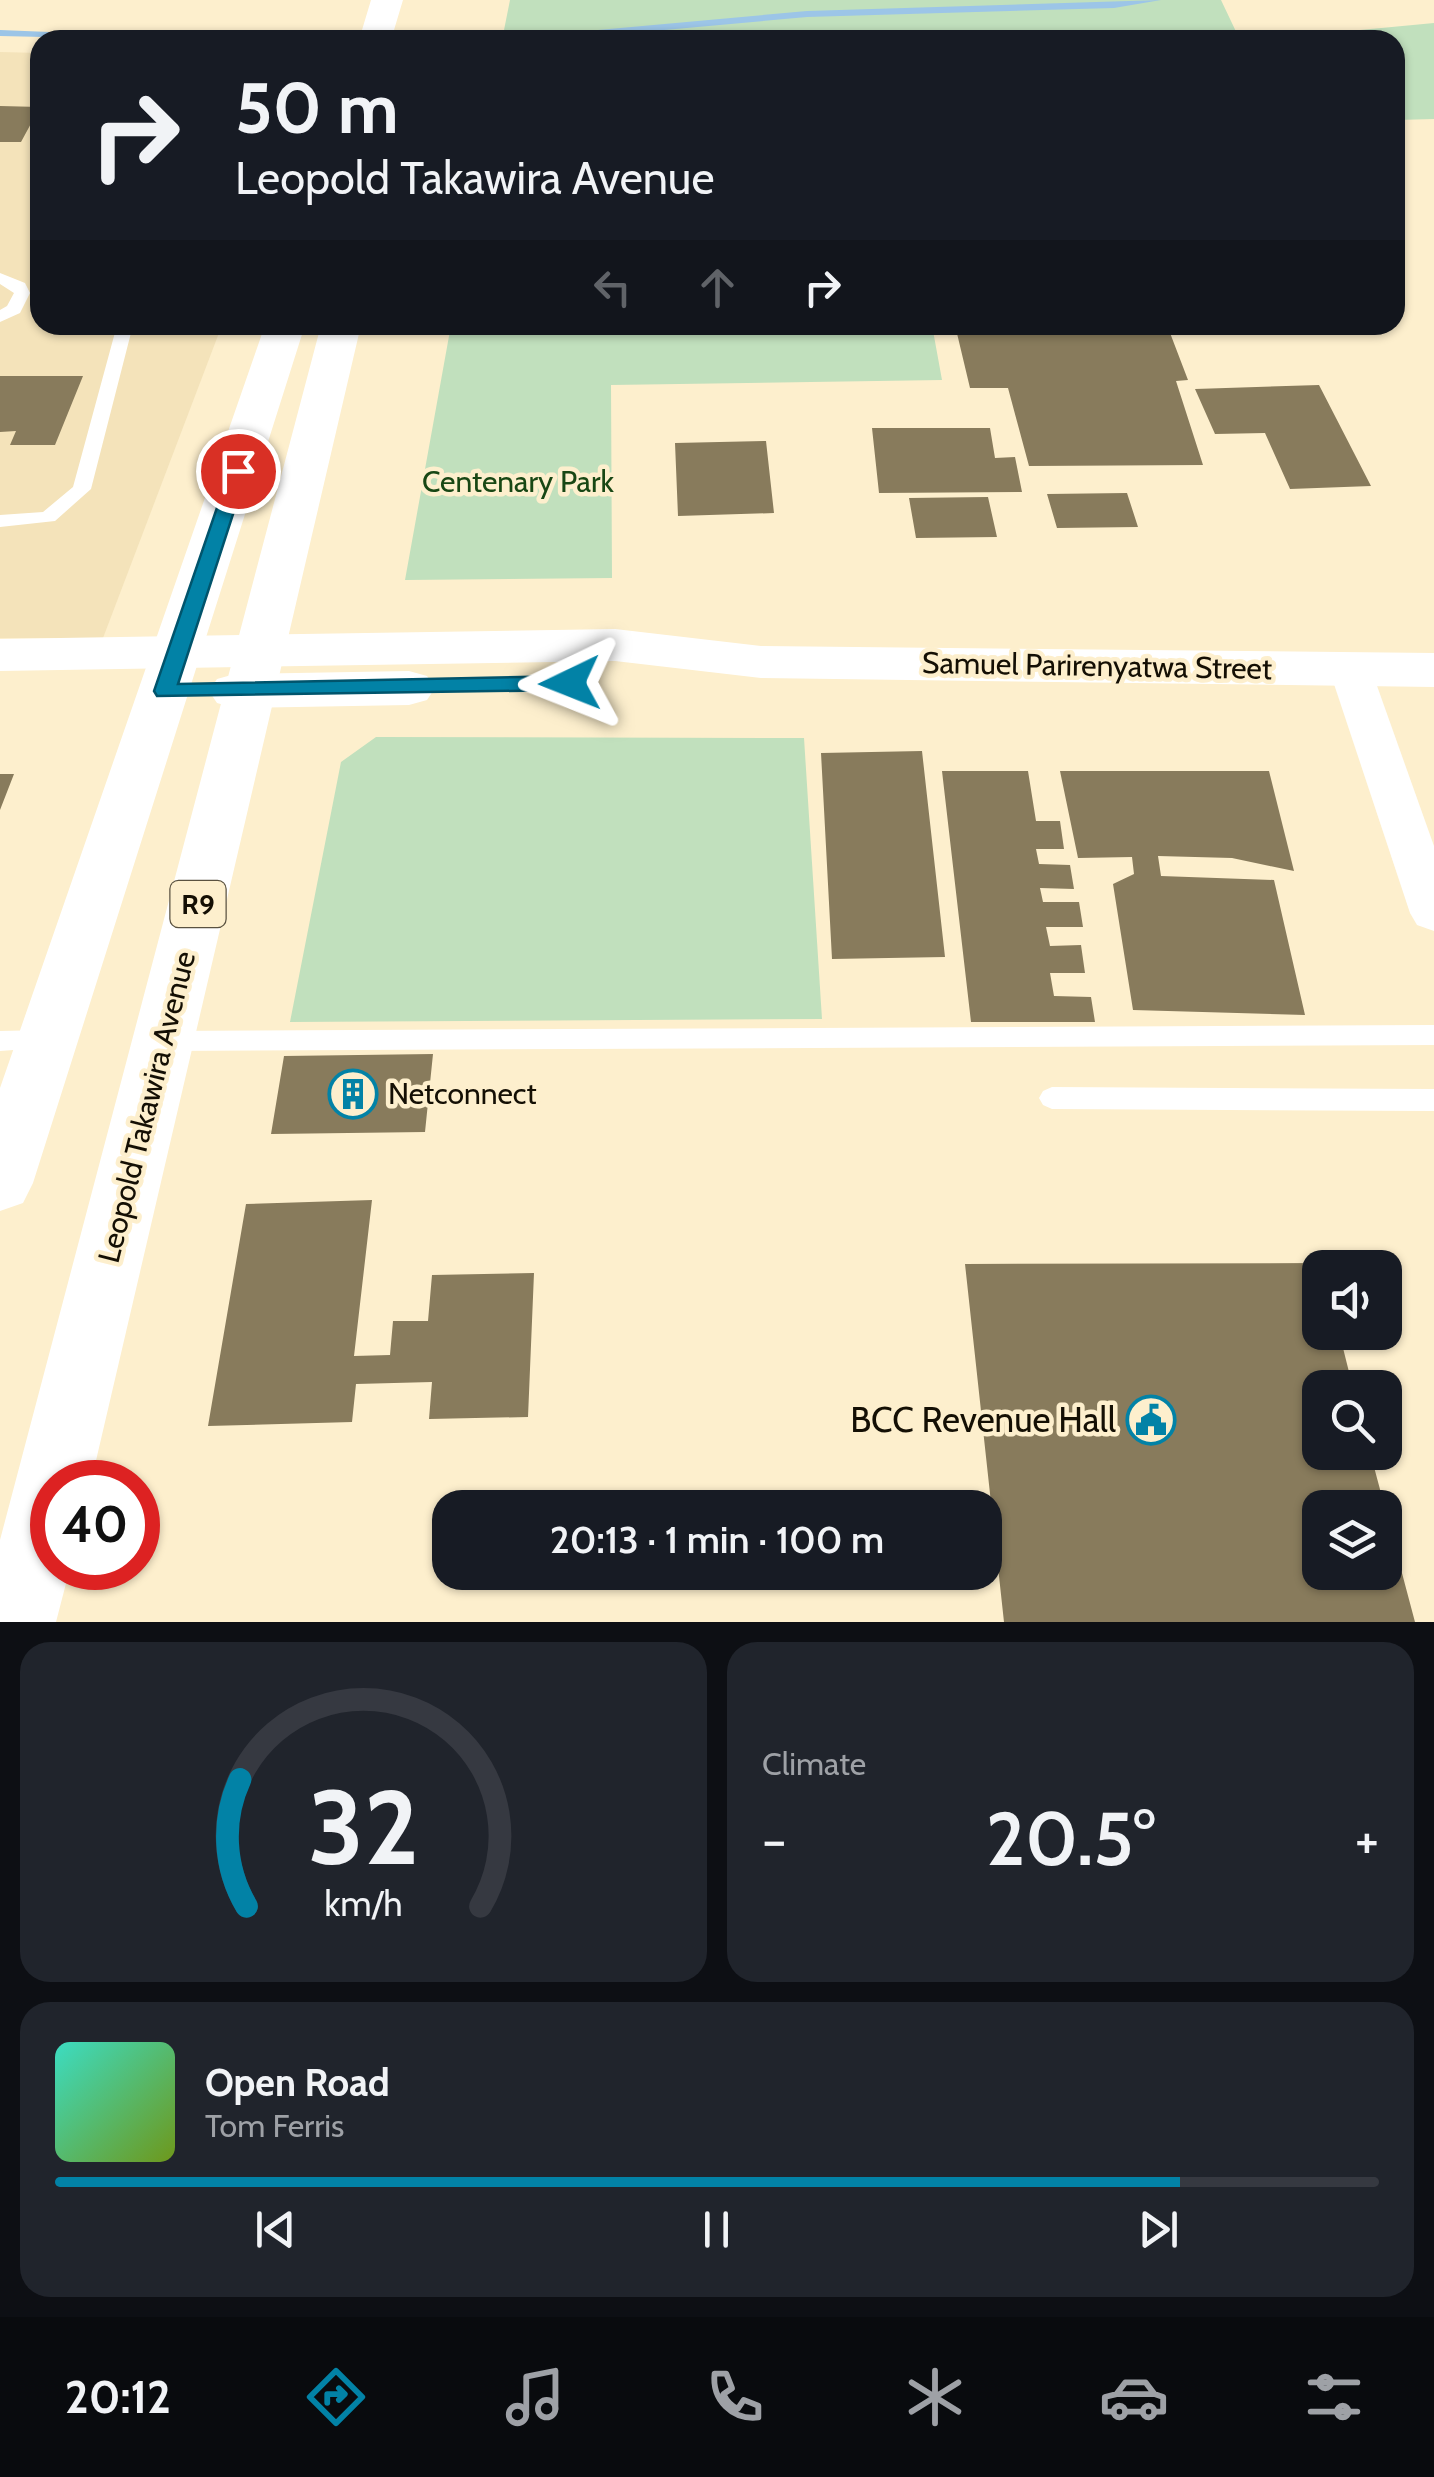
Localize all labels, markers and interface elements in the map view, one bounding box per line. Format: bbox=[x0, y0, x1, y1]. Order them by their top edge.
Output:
text: 50 m bbox=[235, 65, 399, 151]
icon: right bbox=[70, 70, 200, 200]
text: Leopold Takawira Avenue bbox=[235, 151, 714, 205]
icon: left bbox=[585, 260, 640, 315]
icon: ahead bbox=[690, 260, 745, 315]
icon: right bbox=[795, 260, 850, 315]
pin bbox=[196, 429, 281, 514]
icon: arrive bbox=[211, 444, 266, 499]
park label: Centenary Park bbox=[422, 463, 615, 500]
position arrow bbox=[518, 631, 622, 735]
street label: Samuel Parirenyatwa Street bbox=[922, 644, 1272, 687]
road number: R9 bbox=[170, 881, 226, 927]
street label: Leopold Takawira Avenue bbox=[90, 947, 203, 1266]
building icon: Netconnect bbox=[327, 1068, 379, 1120]
place label: Netconnect bbox=[388, 1075, 537, 1112]
map controls bbox=[1302, 1250, 1402, 1590]
button: sound bbox=[1302, 1250, 1402, 1350]
button: search bbox=[1302, 1370, 1402, 1470]
public building icon: BCC Revenue Hall bbox=[1125, 1394, 1177, 1446]
place label: BCC Revenue Hall bbox=[850, 1398, 1117, 1441]
speed limit sign: 40 bbox=[30, 1460, 160, 1590]
button: layers bbox=[1302, 1490, 1402, 1590]
text: 20:13 · 1 min · 100 m bbox=[550, 1516, 884, 1563]
text: Climate bbox=[762, 1744, 866, 1783]
text: 32 bbox=[308, 1764, 419, 1890]
text: 20.5° bbox=[986, 1793, 1155, 1884]
text: − bbox=[762, 1806, 786, 1873]
text: + bbox=[1355, 1806, 1379, 1873]
text: km/h bbox=[324, 1882, 403, 1925]
text: Open Road bbox=[205, 2059, 390, 2106]
text: Tom Ferris bbox=[205, 2106, 344, 2145]
icon: previous bbox=[248, 2202, 303, 2257]
icon: pause bbox=[689, 2202, 744, 2257]
icon: next bbox=[1131, 2202, 1186, 2257]
icon: directions bbox=[301, 2362, 371, 2432]
icon: music bbox=[500, 2362, 570, 2432]
icon: phone bbox=[700, 2362, 770, 2432]
icon: climate bbox=[900, 2362, 970, 2432]
icon: car bbox=[1099, 2362, 1169, 2432]
icon: filters bbox=[1299, 2362, 1369, 2432]
text: 20:12 bbox=[65, 2370, 171, 2424]

